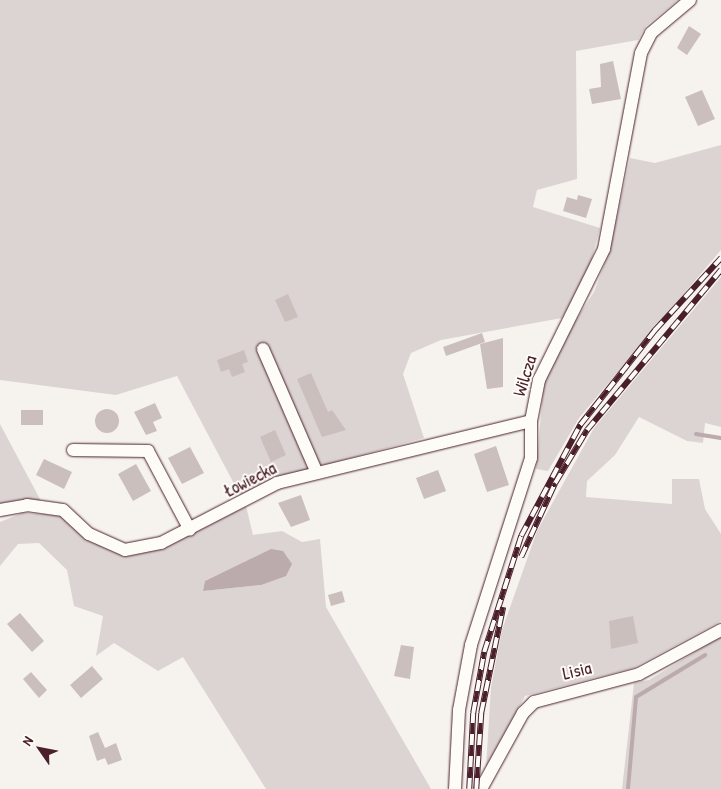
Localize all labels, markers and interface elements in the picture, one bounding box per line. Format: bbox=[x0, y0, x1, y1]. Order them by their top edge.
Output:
street label: Wilcza bbox=[509, 353, 541, 399]
street label: Łowiecka bbox=[220, 458, 280, 502]
street label: Lisia bbox=[561, 657, 593, 685]
north arrow bbox=[15, 724, 65, 774]
text: N bbox=[17, 732, 37, 749]

